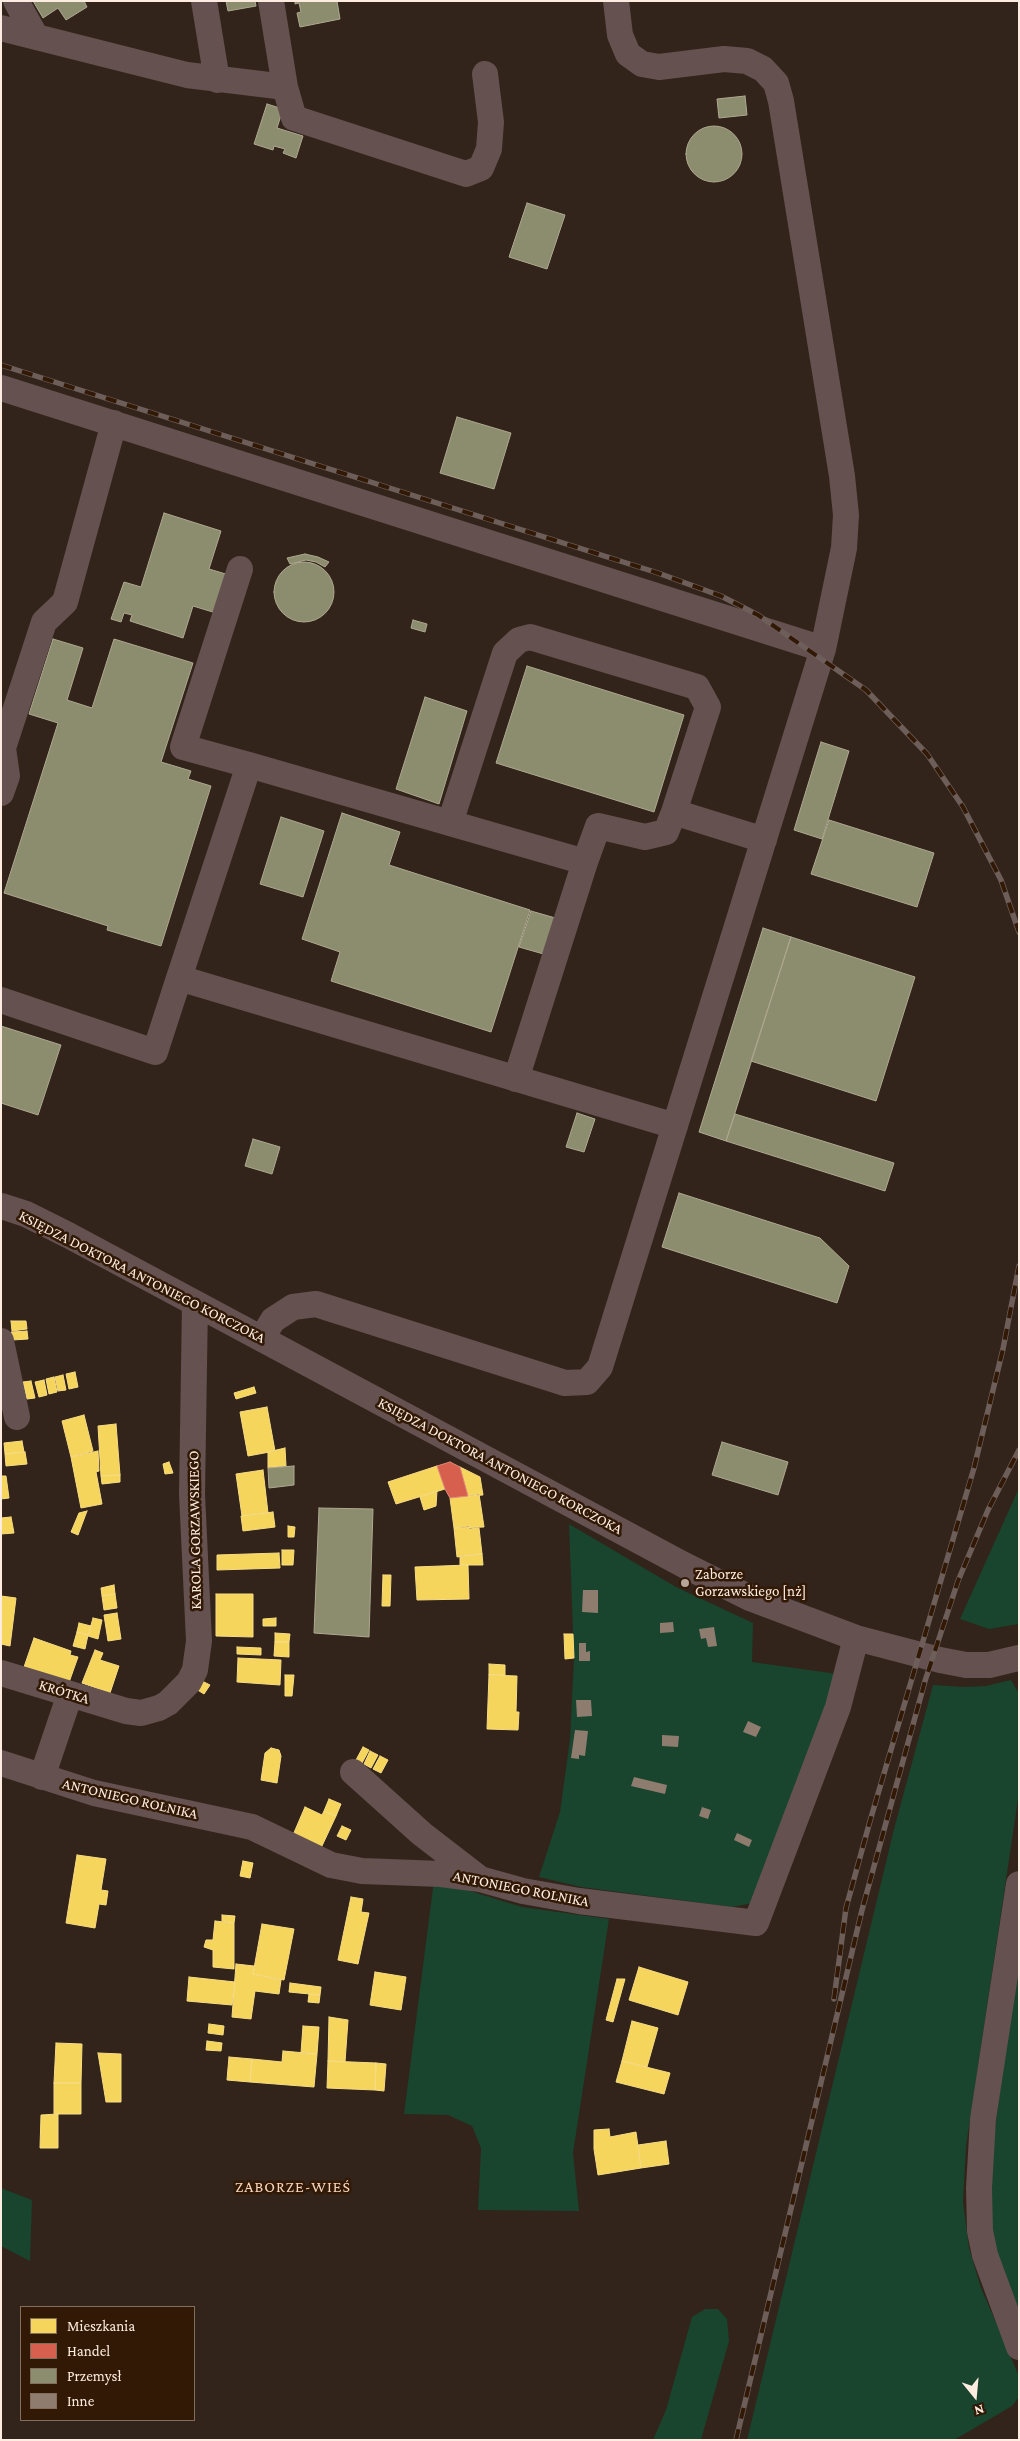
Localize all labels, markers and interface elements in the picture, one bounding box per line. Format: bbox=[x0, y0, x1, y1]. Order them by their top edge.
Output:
street label: KSIĘDZA DOKTORA ANTONIEGO KORCZOKA bbox=[16, 1207, 268, 1347]
street label: KSIĘDZA DOKTORA ANTONIEGO KORCZOKA bbox=[375, 1394, 625, 1538]
street label: KAROLA GORZAWSKIEGO bbox=[185, 1450, 205, 1610]
place label: Zaborze Gorzawskiego [nż] bbox=[695, 1565, 806, 1600]
marker: Zaborze Gorzawskiego [nż] bbox=[679, 1577, 691, 1589]
street label: KRÓTKA bbox=[37, 1676, 91, 1708]
street label: ANTONIEGO ROLNIKA bbox=[61, 1775, 199, 1823]
street label: ANTONIEGO ROLNIKA bbox=[451, 1867, 591, 1911]
district label: ZABORZE-WIEŚ bbox=[234, 2177, 352, 2197]
legend bbox=[20, 2306, 195, 2421]
text: Mieszkania bbox=[67, 2318, 135, 2334]
text: Handel bbox=[67, 2343, 110, 2359]
text: Przemysł bbox=[67, 2368, 121, 2384]
north arrow bbox=[950, 2371, 1000, 2421]
text: Inne bbox=[67, 2393, 94, 2409]
text: N bbox=[972, 2401, 986, 2419]

